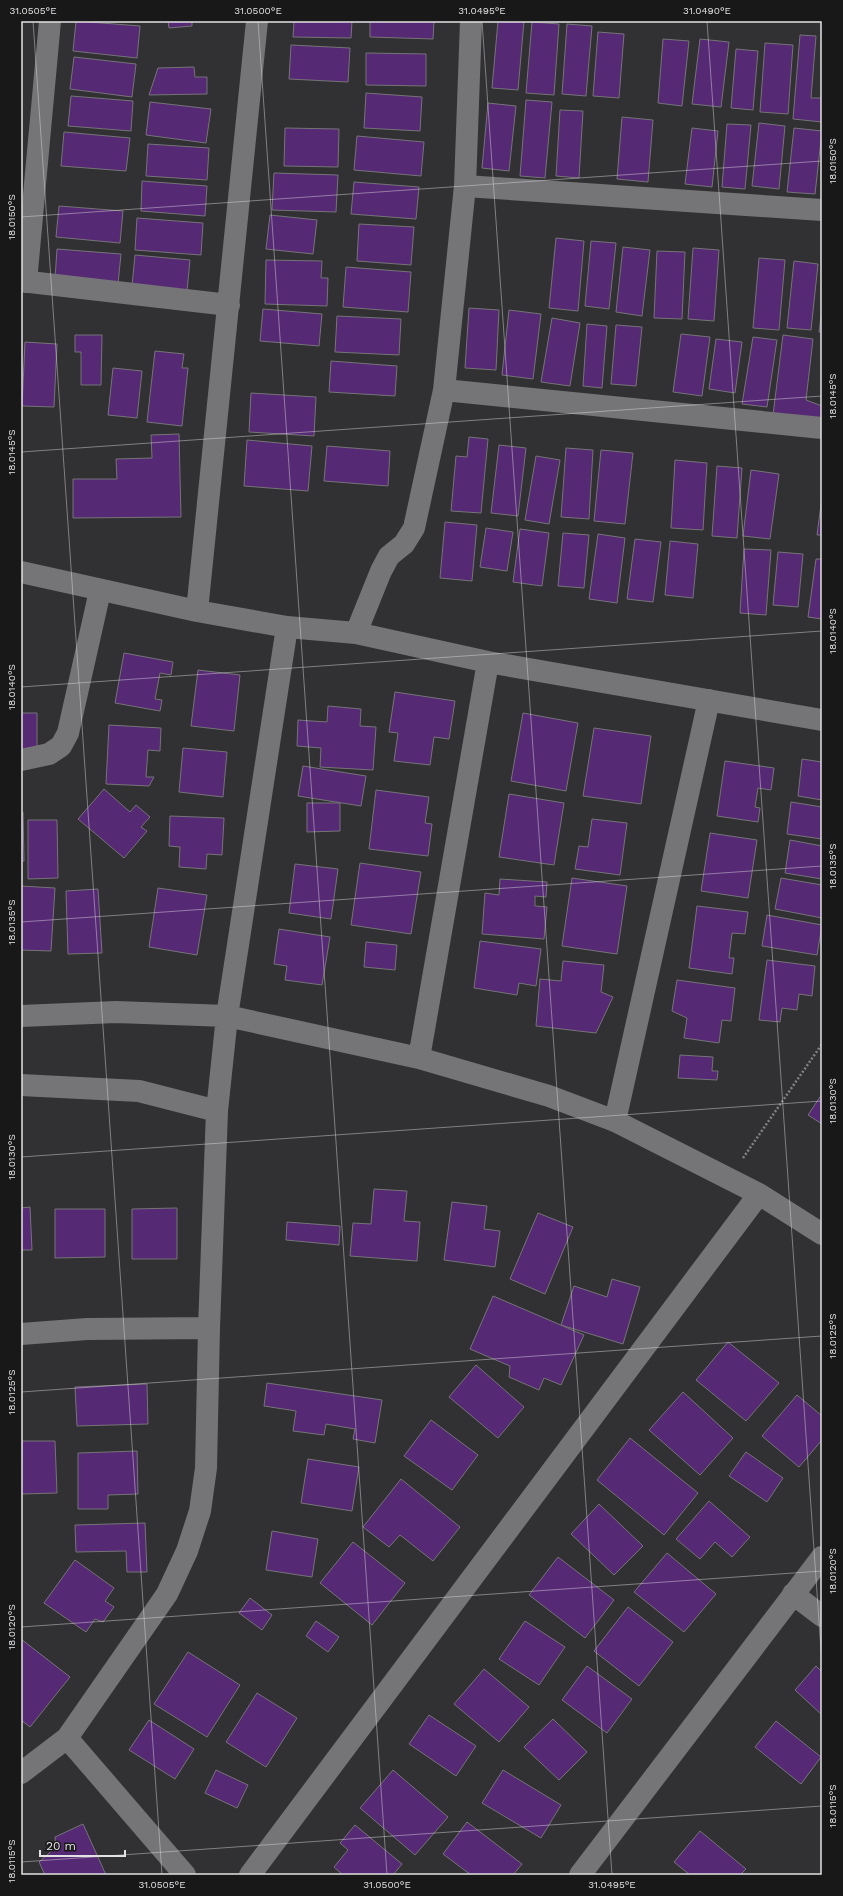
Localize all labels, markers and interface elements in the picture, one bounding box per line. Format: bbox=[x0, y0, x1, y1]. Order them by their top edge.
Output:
text: 31.0505°E bbox=[9, 5, 57, 16]
text: 31.0500°E bbox=[234, 5, 282, 16]
text: 31.0495°E bbox=[458, 5, 506, 16]
text: 31.0490°E bbox=[683, 5, 731, 16]
text: 18.0150°S bbox=[827, 138, 838, 184]
text: 18.0150°S bbox=[6, 194, 17, 240]
text: 18.0145°S bbox=[827, 373, 838, 419]
text: 18.0145°S bbox=[6, 429, 17, 475]
text: 18.0140°S bbox=[827, 608, 838, 654]
text: 18.0140°S bbox=[6, 664, 17, 710]
text: 18.0135°S bbox=[827, 843, 838, 889]
text: 18.0135°S bbox=[6, 899, 17, 945]
text: 18.0130°S bbox=[827, 1078, 838, 1124]
text: 18.0130°S bbox=[6, 1134, 17, 1180]
text: 18.0125°S bbox=[827, 1313, 838, 1359]
text: 18.0125°S bbox=[6, 1369, 17, 1415]
text: 18.0120°S bbox=[827, 1548, 838, 1594]
text: 18.0120°S bbox=[6, 1604, 17, 1650]
text: 18.0115°S bbox=[827, 1784, 838, 1828]
scale bar bbox=[40, 1832, 125, 1858]
text: 18.0115°S bbox=[6, 1839, 17, 1883]
text: 20 m bbox=[46, 1839, 76, 1853]
text: 31.0505°E bbox=[138, 1879, 186, 1890]
text: 31.0500°E bbox=[363, 1879, 411, 1890]
text: 31.0495°E bbox=[588, 1879, 636, 1890]

